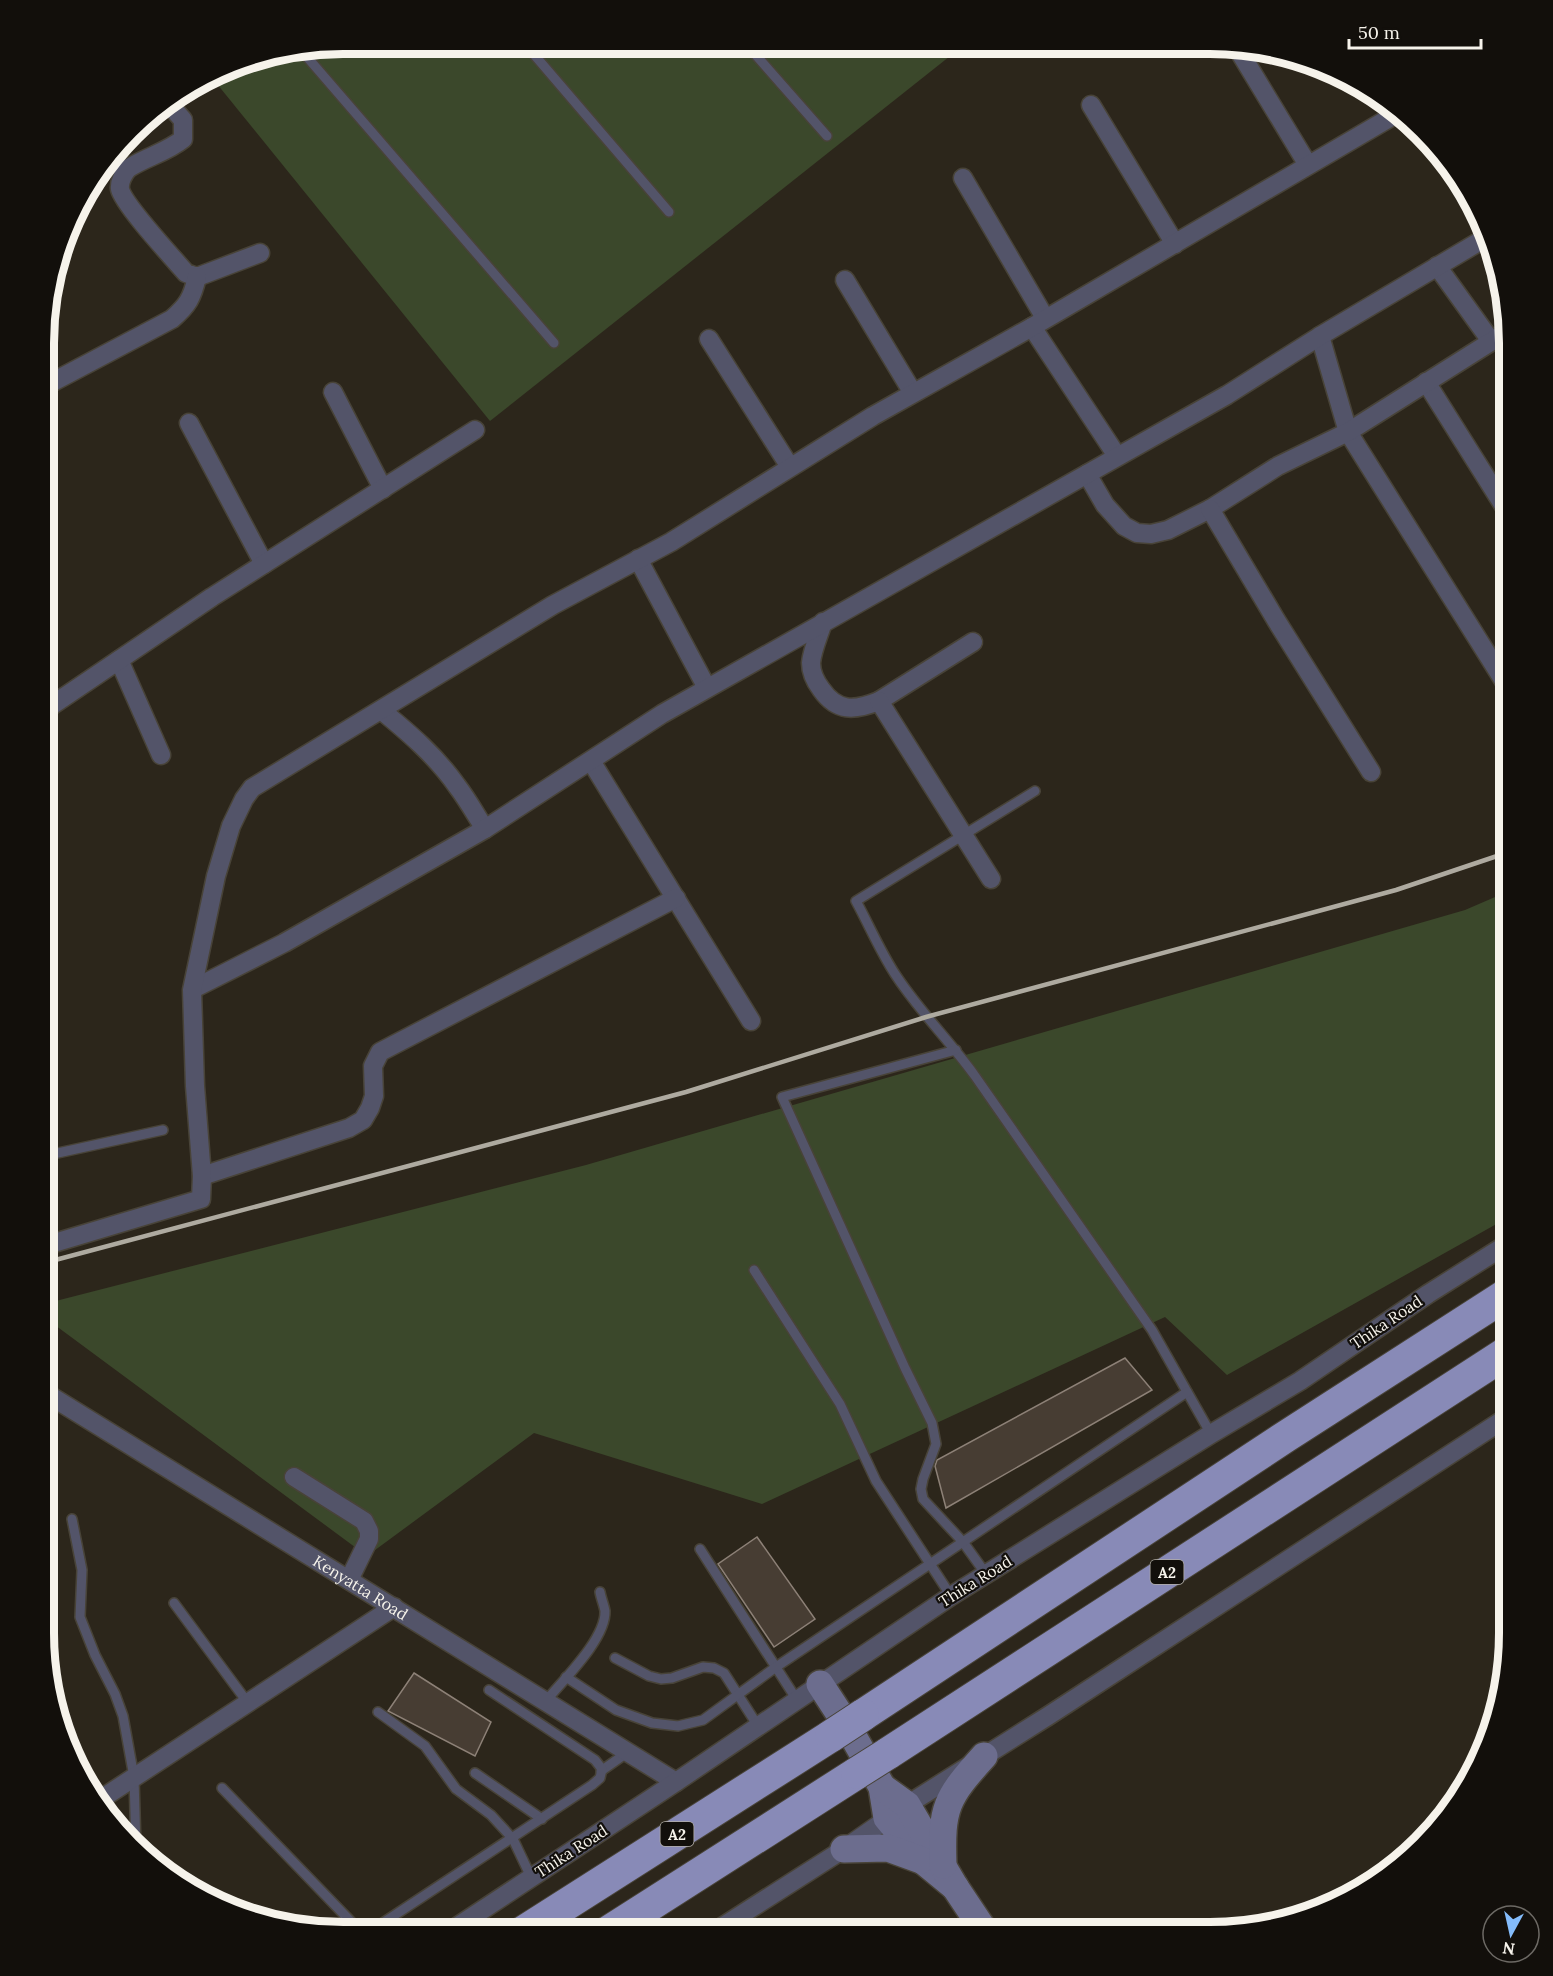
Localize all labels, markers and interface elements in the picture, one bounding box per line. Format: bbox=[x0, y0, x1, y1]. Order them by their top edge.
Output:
scale bar bbox=[1349, 12, 1481, 50]
text: 50 m bbox=[1358, 21, 1400, 44]
street label: Thika Road bbox=[1346, 1290, 1426, 1353]
street label: Thika Road bbox=[935, 1550, 1016, 1611]
street label: Kenyatta Road bbox=[309, 1551, 412, 1624]
road number: A2 bbox=[1150, 1560, 1184, 1584]
street label: Thika Road bbox=[531, 1820, 611, 1882]
road number: A2 bbox=[660, 1822, 694, 1846]
north arrow bbox=[1481, 1904, 1541, 1964]
text: N bbox=[1501, 1938, 1516, 1960]

